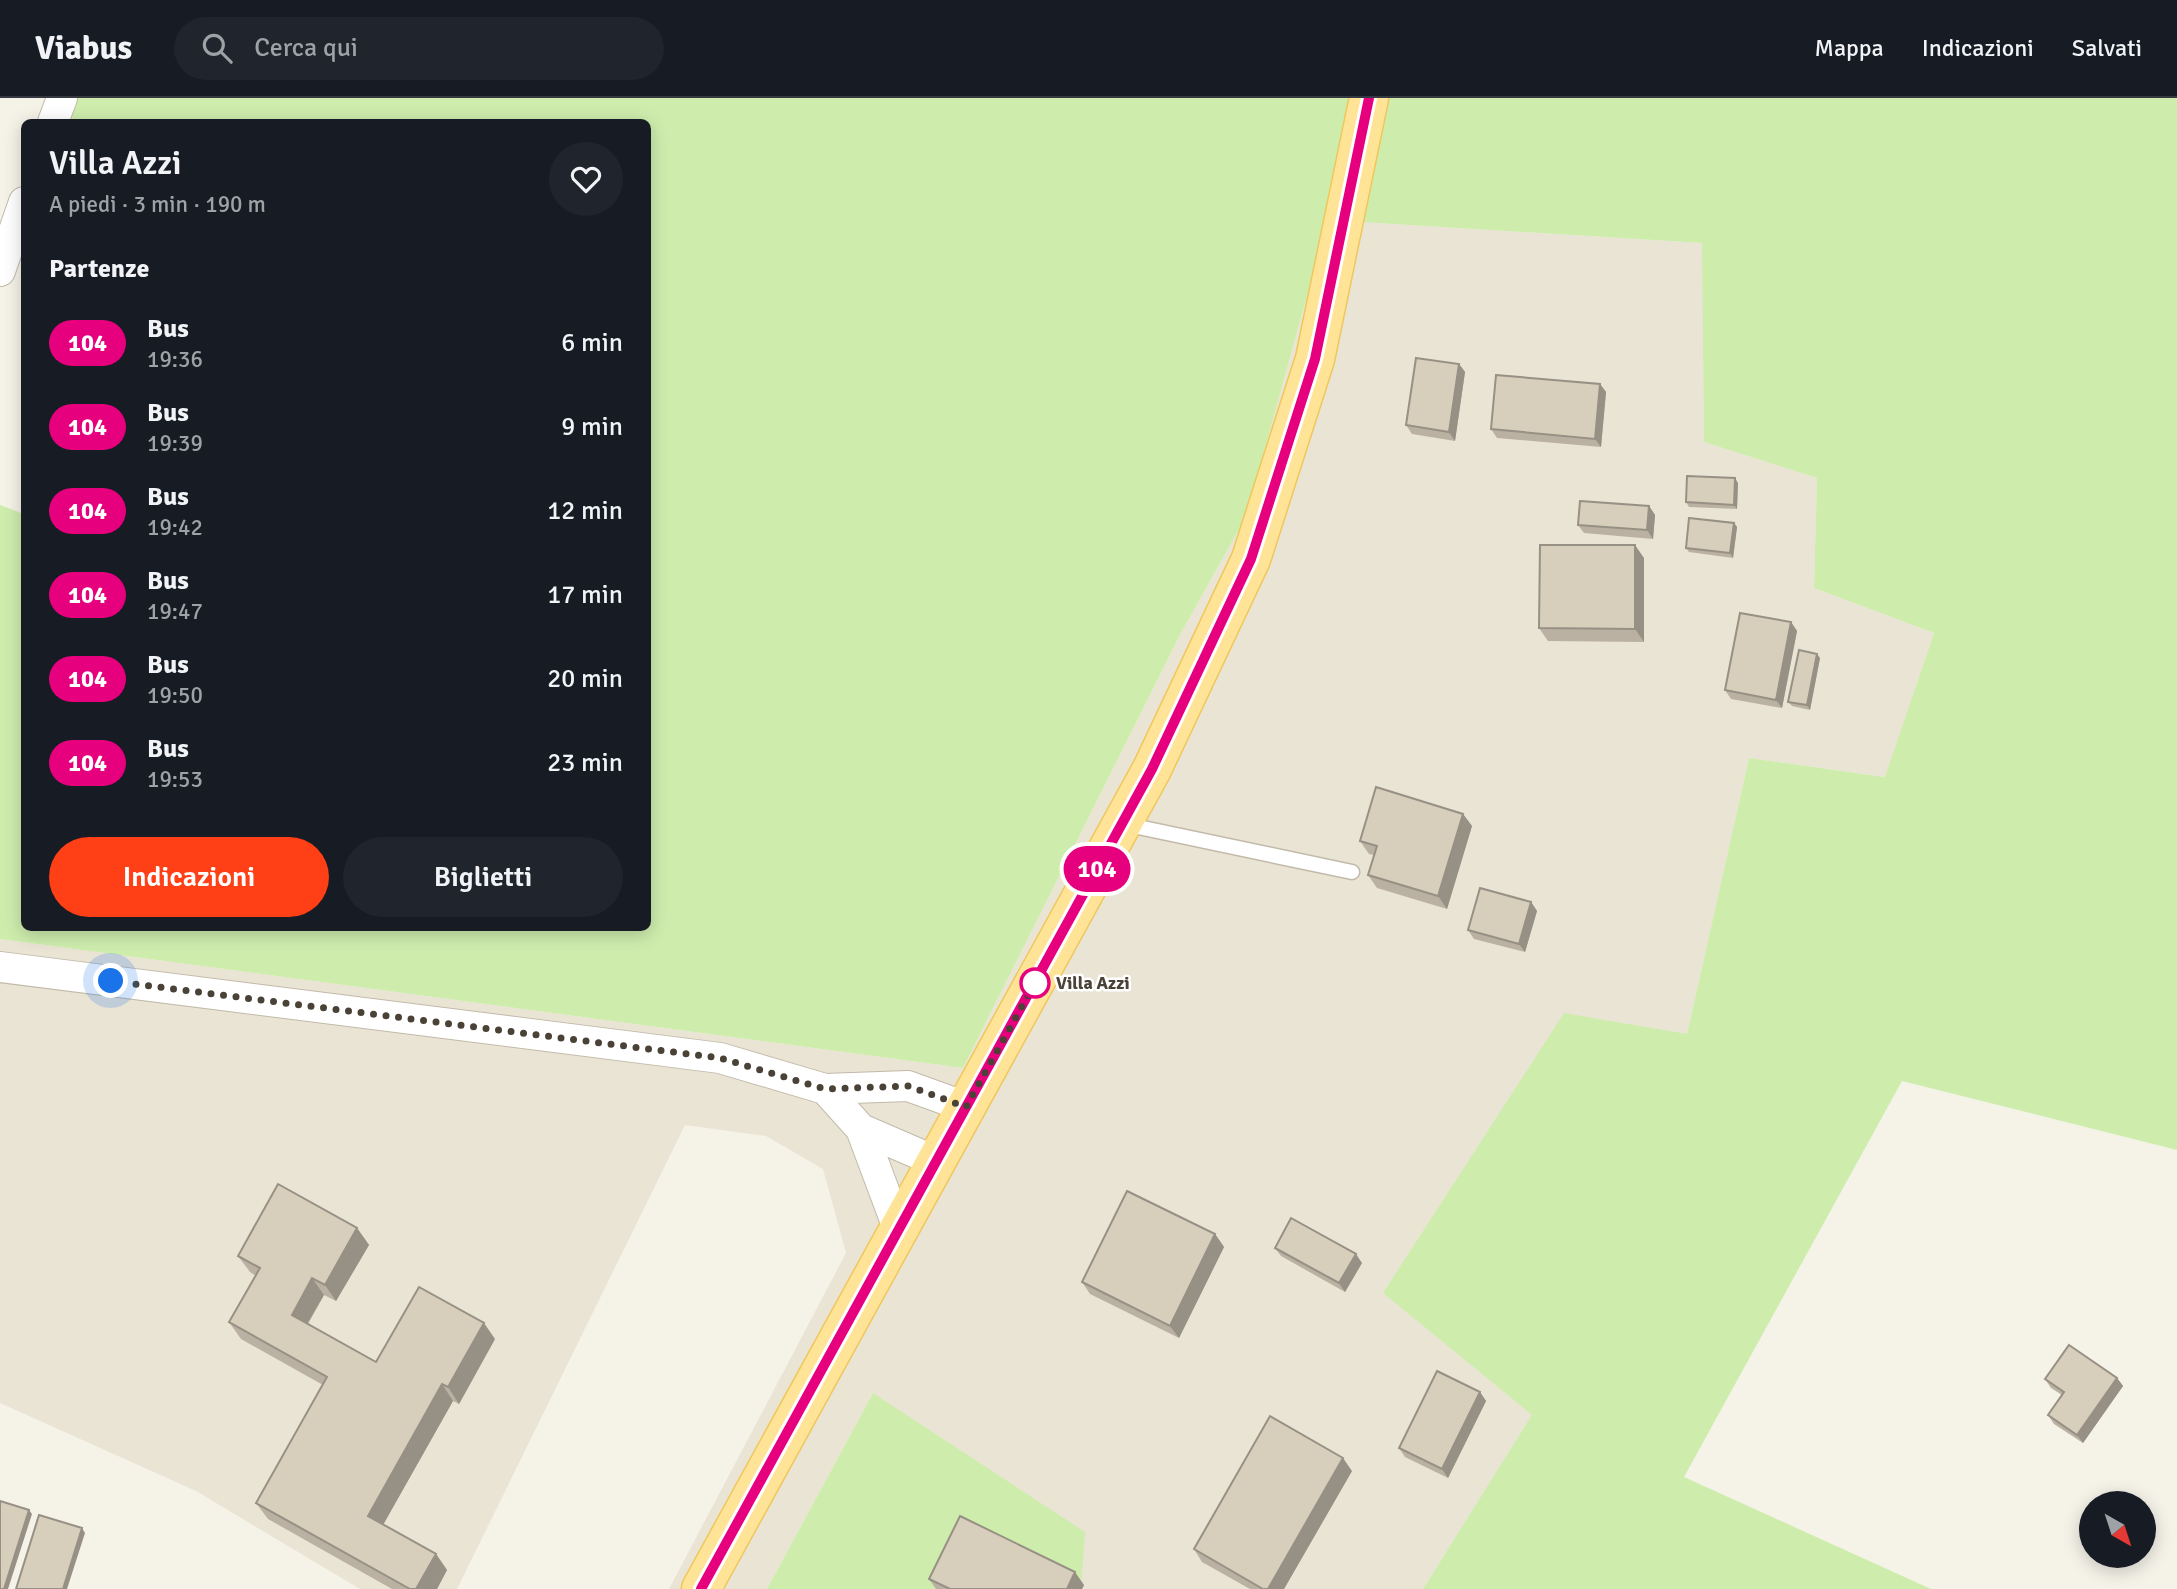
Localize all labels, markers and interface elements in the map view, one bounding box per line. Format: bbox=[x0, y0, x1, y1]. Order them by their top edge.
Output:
search box bbox=[174, 17, 664, 80]
text: Viabus bbox=[35, 28, 132, 69]
icon: search bbox=[198, 29, 236, 67]
text: Cerca qui bbox=[254, 32, 358, 64]
text: Mappa bbox=[1815, 33, 1884, 63]
text: Indicazioni bbox=[1922, 33, 2034, 63]
text: Salvati bbox=[2072, 33, 2142, 63]
button: heart bbox=[549, 142, 623, 216]
text: Villa Azzi bbox=[49, 143, 181, 184]
text: A piedi · 3 min · 190 m bbox=[49, 190, 266, 219]
text: Partenze bbox=[49, 253, 149, 285]
text: Bus bbox=[147, 313, 189, 345]
text: 6 min bbox=[561, 327, 623, 359]
text: 104 bbox=[68, 328, 107, 358]
text: 19:36 bbox=[147, 345, 203, 374]
text: Bus bbox=[147, 397, 189, 429]
text: 9 min bbox=[561, 411, 623, 443]
text: 104 bbox=[68, 412, 107, 442]
text: 19:39 bbox=[147, 429, 203, 458]
text: Bus bbox=[147, 481, 189, 513]
text: 12 min bbox=[547, 495, 623, 527]
text: 104 bbox=[68, 496, 107, 526]
text: 19:42 bbox=[147, 513, 203, 542]
text: Bus bbox=[147, 565, 189, 597]
text: 17 min bbox=[547, 579, 623, 611]
text: 104 bbox=[68, 580, 107, 610]
text: 19:47 bbox=[147, 597, 203, 626]
text: Bus bbox=[147, 649, 189, 681]
text: 20 min bbox=[547, 663, 623, 695]
text: 104 bbox=[68, 664, 107, 694]
text: 19:50 bbox=[147, 681, 203, 710]
text: Bus bbox=[147, 733, 189, 765]
text: 23 min bbox=[547, 747, 623, 779]
text: 104 bbox=[68, 748, 107, 778]
text: 19:53 bbox=[147, 765, 203, 794]
button: Indicazioni bbox=[49, 837, 329, 917]
button: Biglietti bbox=[343, 837, 623, 917]
line badge: 104 bbox=[1057, 846, 1137, 892]
text: 104 bbox=[1078, 854, 1116, 884]
your location bbox=[93, 963, 128, 998]
marker: Villa Azzi bbox=[1020, 968, 1050, 998]
place label: Villa Azzi bbox=[1056, 972, 1130, 994]
north arrow bbox=[2079, 1491, 2156, 1568]
map controls bbox=[2079, 1491, 2156, 1568]

